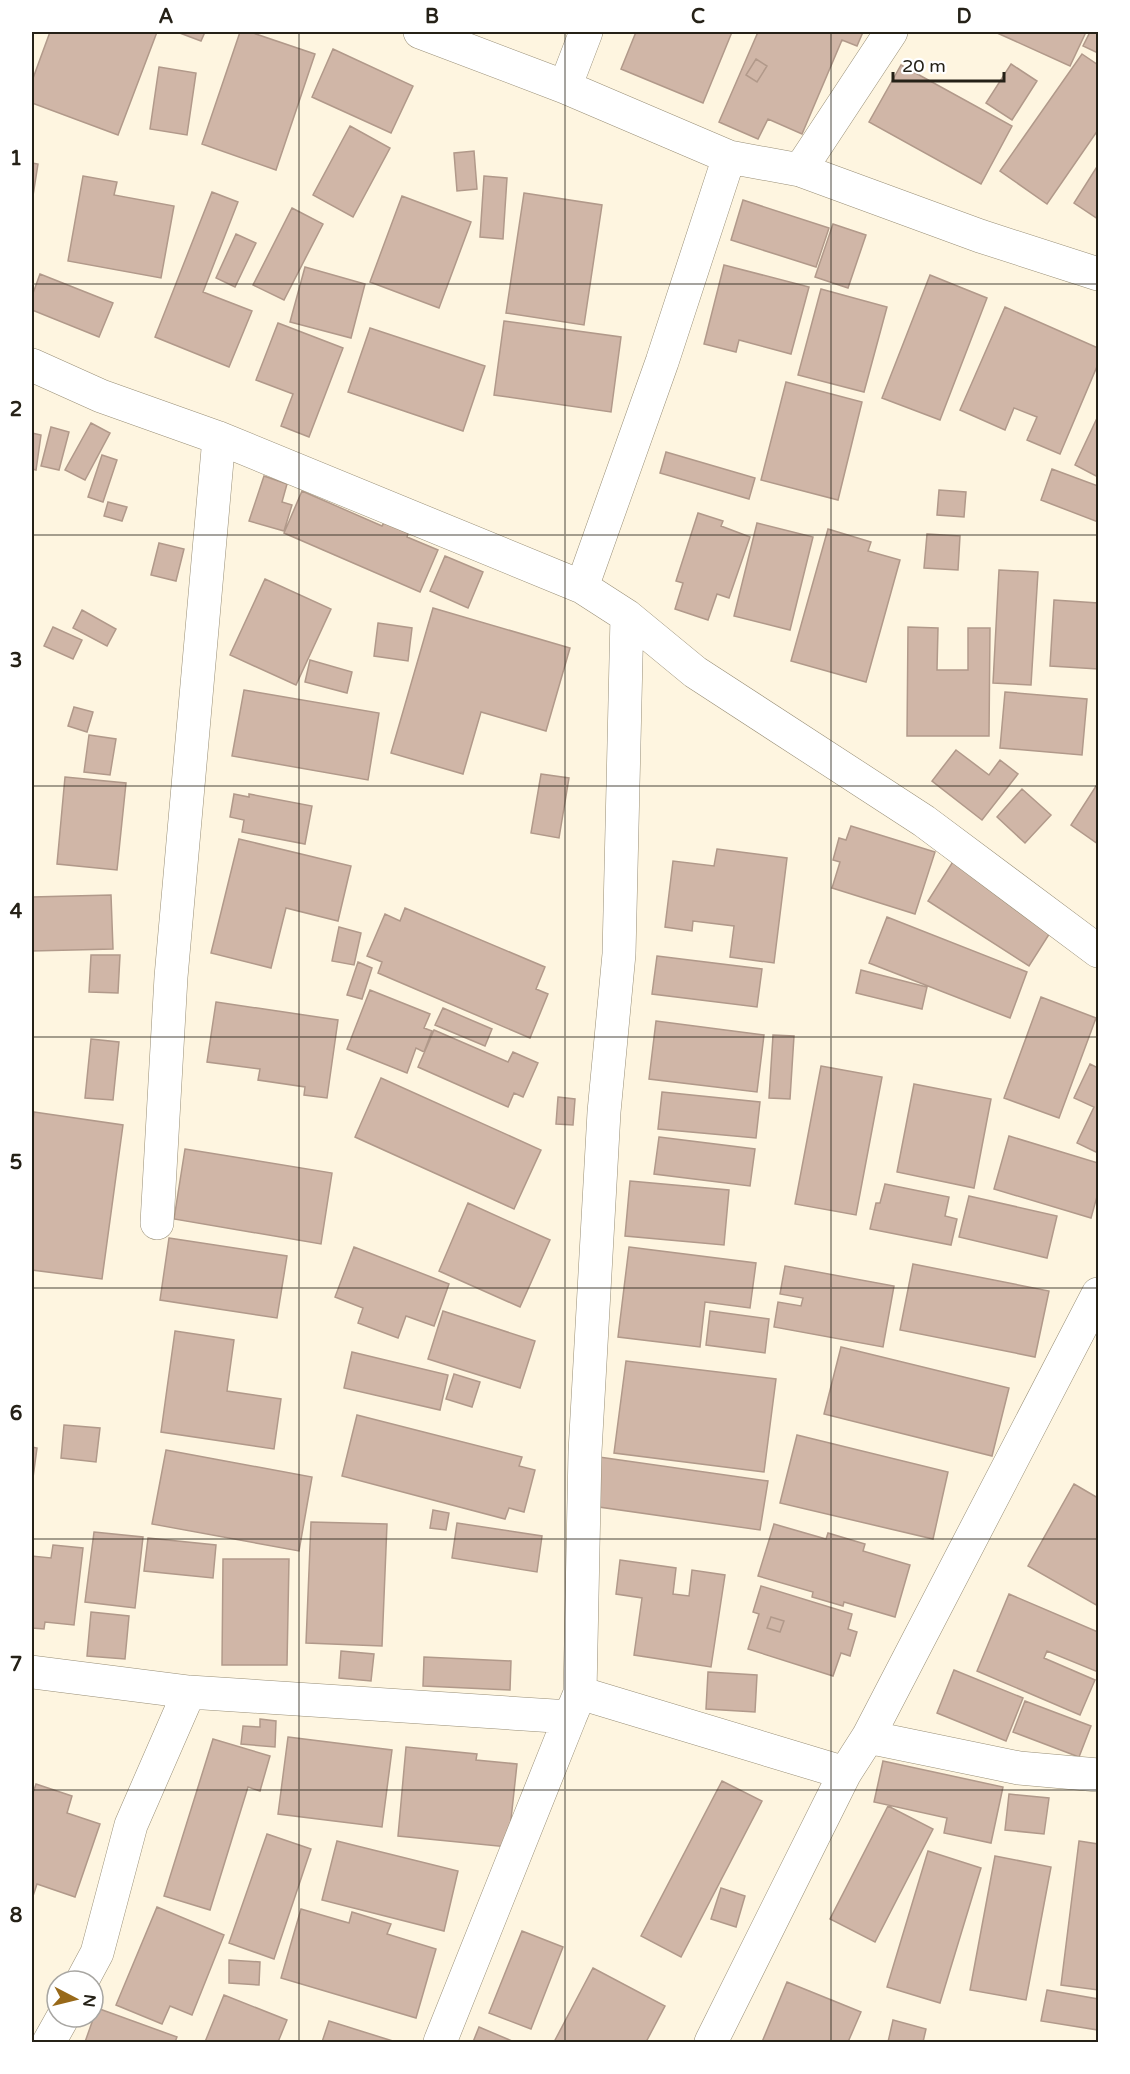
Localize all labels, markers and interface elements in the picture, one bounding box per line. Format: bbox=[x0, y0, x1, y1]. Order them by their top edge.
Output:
text: A bbox=[159, 5, 174, 29]
text: B bbox=[425, 5, 439, 29]
text: C bbox=[691, 5, 705, 29]
text: D bbox=[956, 5, 972, 29]
scale bar bbox=[893, 45, 1004, 83]
text: 20 m bbox=[902, 55, 946, 77]
text: 1 bbox=[10, 147, 22, 171]
text: 2 bbox=[10, 398, 22, 422]
text: 3 bbox=[10, 649, 22, 673]
text: 4 bbox=[10, 900, 23, 924]
text: 5 bbox=[10, 1151, 22, 1175]
text: 6 bbox=[10, 1402, 22, 1426]
text: 7 bbox=[10, 1653, 22, 1677]
text: 8 bbox=[10, 1904, 22, 1928]
north arrow bbox=[45, 1969, 105, 2029]
text: N bbox=[78, 1993, 100, 2008]

